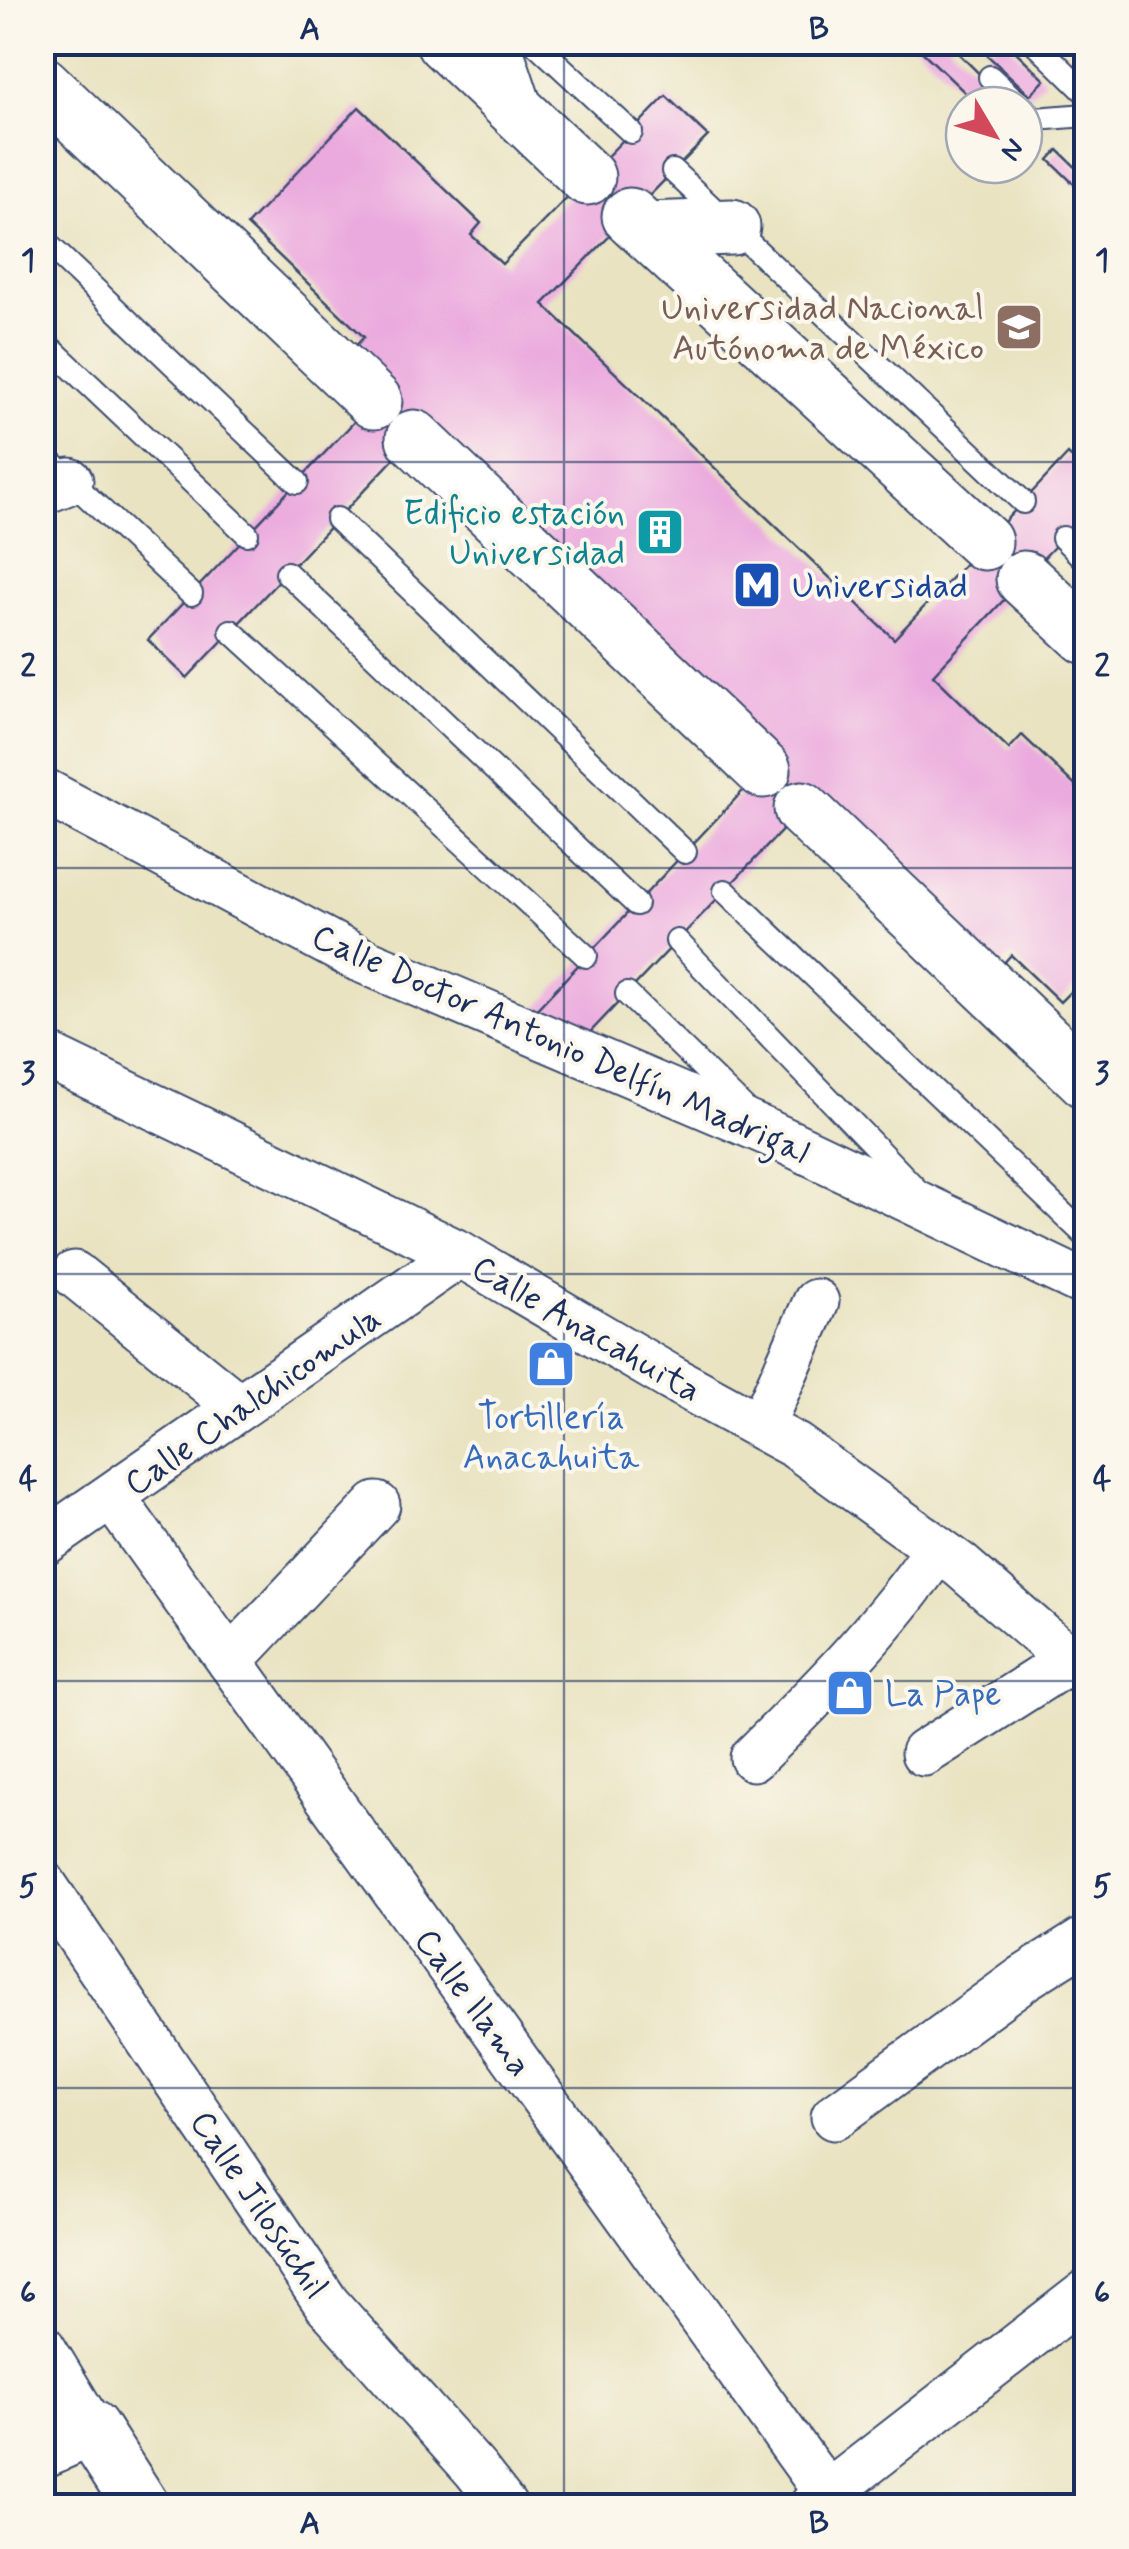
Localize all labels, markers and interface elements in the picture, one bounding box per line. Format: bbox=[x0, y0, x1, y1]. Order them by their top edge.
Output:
text: A bbox=[300, 9, 320, 51]
text: B bbox=[809, 9, 829, 51]
north arrow bbox=[944, 85, 1044, 185]
text: N bbox=[991, 130, 1032, 168]
text: 1 bbox=[21, 240, 35, 282]
text: 1 bbox=[1095, 240, 1109, 282]
place label: Universidad Nacional Autónoma de México bbox=[661, 286, 984, 372]
school or university icon: Universidad Nacional Autónoma de México bbox=[993, 301, 1045, 353]
place label: Edificio estación Universidad bbox=[403, 491, 625, 577]
building icon: Edificio estación Universidad bbox=[634, 506, 686, 558]
metro station icon: Universidad bbox=[731, 559, 783, 611]
place label: Universidad bbox=[792, 564, 968, 610]
text: 2 bbox=[20, 646, 36, 688]
text: 2 bbox=[1094, 646, 1110, 688]
street label: Calle Doctor Antonio Delfín Madrigal bbox=[303, 914, 816, 1179]
text: 3 bbox=[21, 1053, 36, 1095]
text: 3 bbox=[1095, 1053, 1110, 1095]
street label: Calle Anacahuita bbox=[463, 1245, 709, 1414]
street label: Calle Chalchicomula bbox=[116, 1296, 391, 1507]
shop icon: Tortillería Anacahuita bbox=[525, 1338, 577, 1390]
place label: Tortillería Anacahuita bbox=[463, 1395, 640, 1481]
text: 4 bbox=[19, 1459, 38, 1501]
text: 4 bbox=[1093, 1459, 1112, 1501]
shop icon: La Pape bbox=[824, 1667, 876, 1719]
place label: La Pape bbox=[885, 1672, 1001, 1718]
text: 5 bbox=[18, 1866, 38, 1908]
text: 5 bbox=[1092, 1866, 1112, 1908]
street label: Calle Ilama bbox=[403, 1920, 542, 2086]
street label: Calle Jilosúchil bbox=[178, 2102, 338, 2308]
text: 6 bbox=[20, 2272, 36, 2314]
text: 6 bbox=[1094, 2272, 1110, 2314]
text: A bbox=[300, 2503, 320, 2545]
text: B bbox=[809, 2503, 829, 2545]

